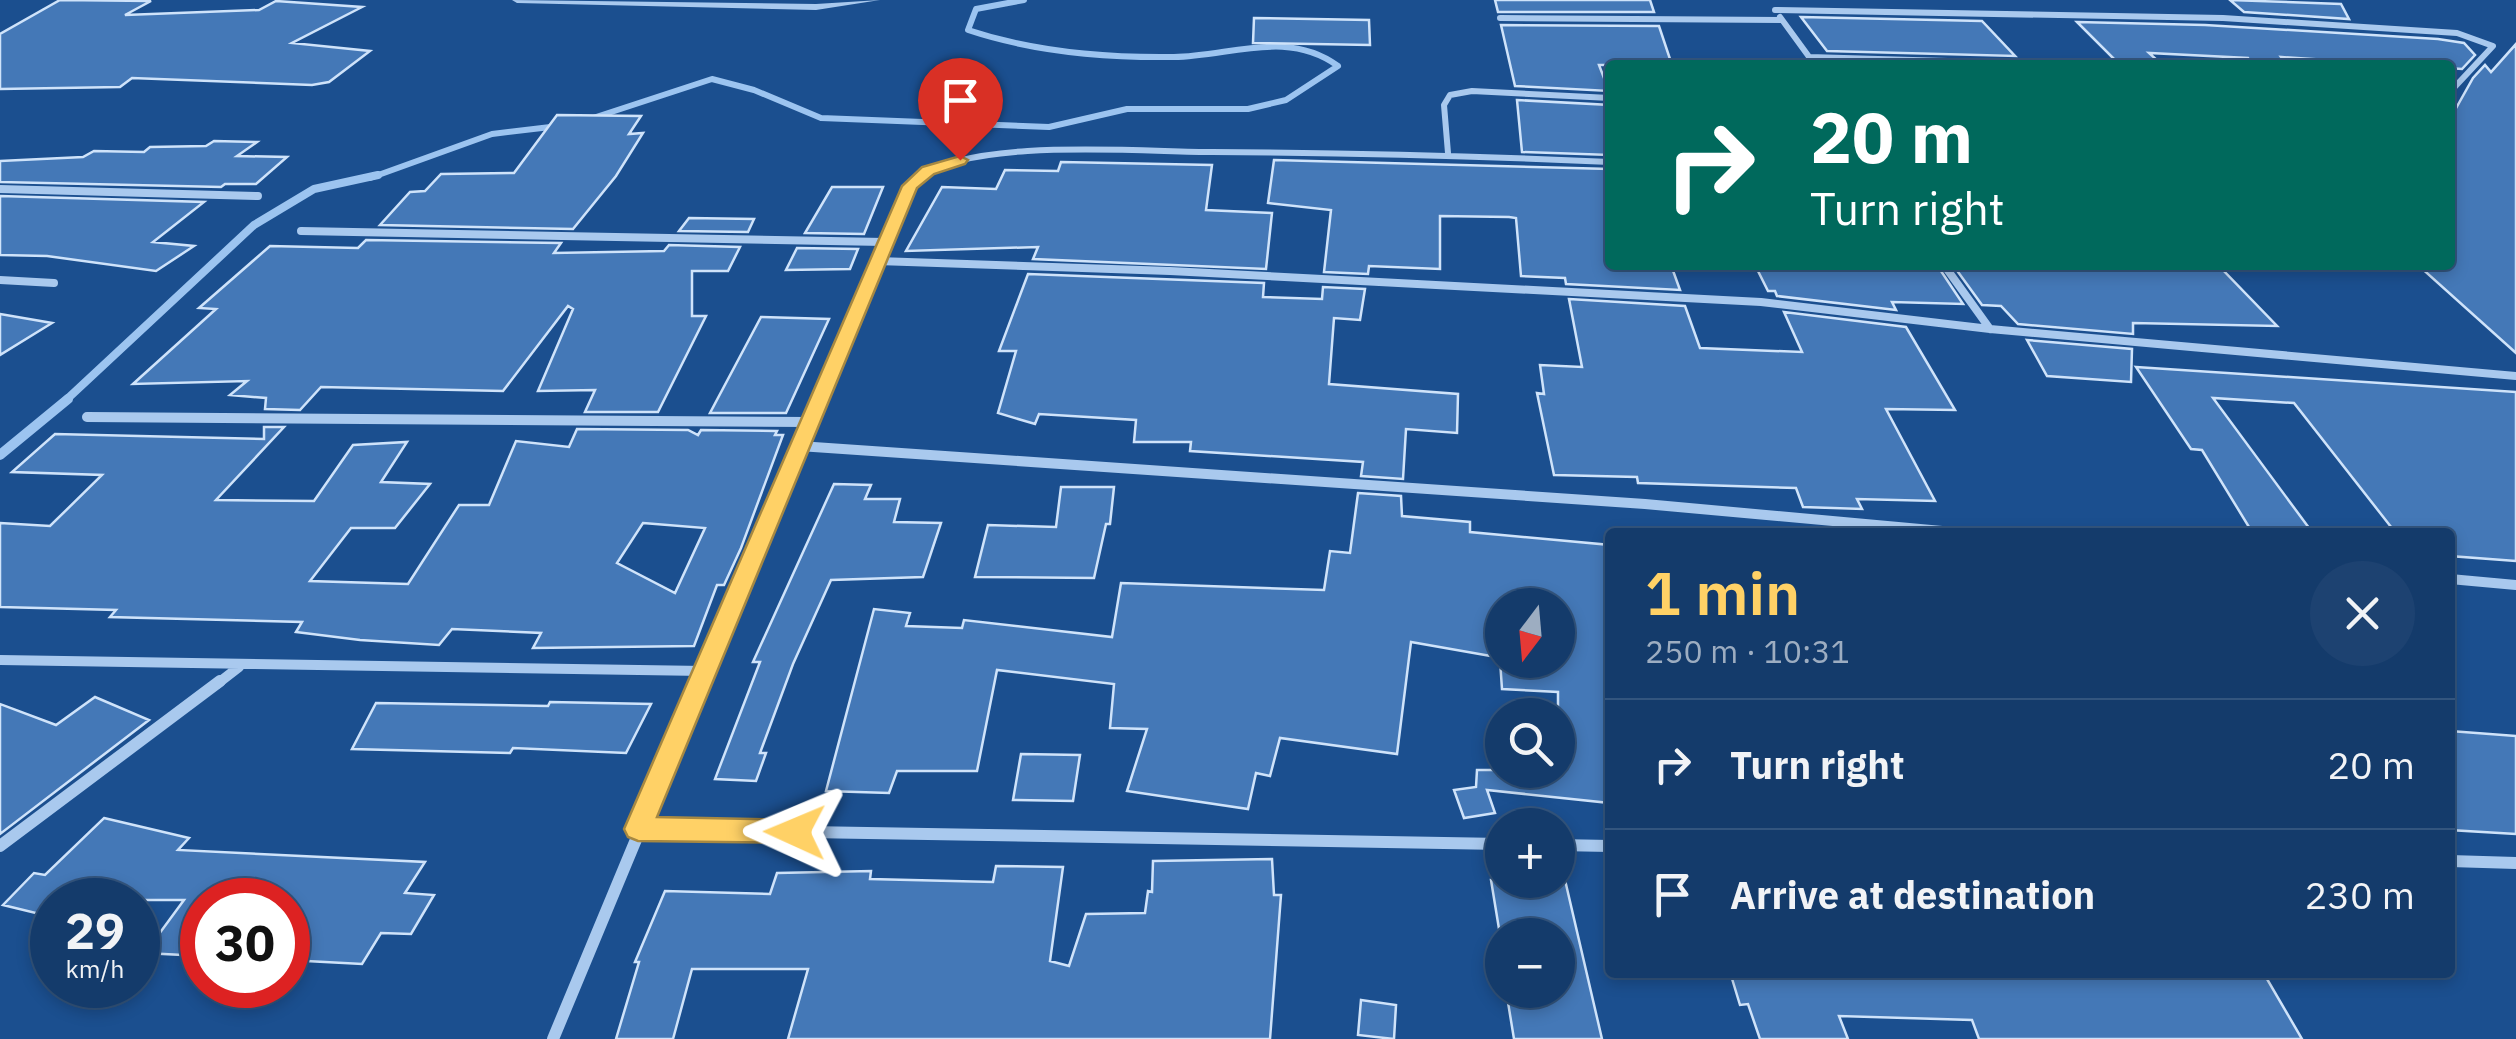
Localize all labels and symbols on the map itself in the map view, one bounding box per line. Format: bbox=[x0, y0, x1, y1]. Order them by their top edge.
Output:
pin bbox=[918, 58, 1003, 161]
north arrow bbox=[1485, 588, 1575, 678]
position arrow bbox=[743, 780, 847, 884]
speed limit sign: 30 bbox=[180, 878, 310, 1008]

